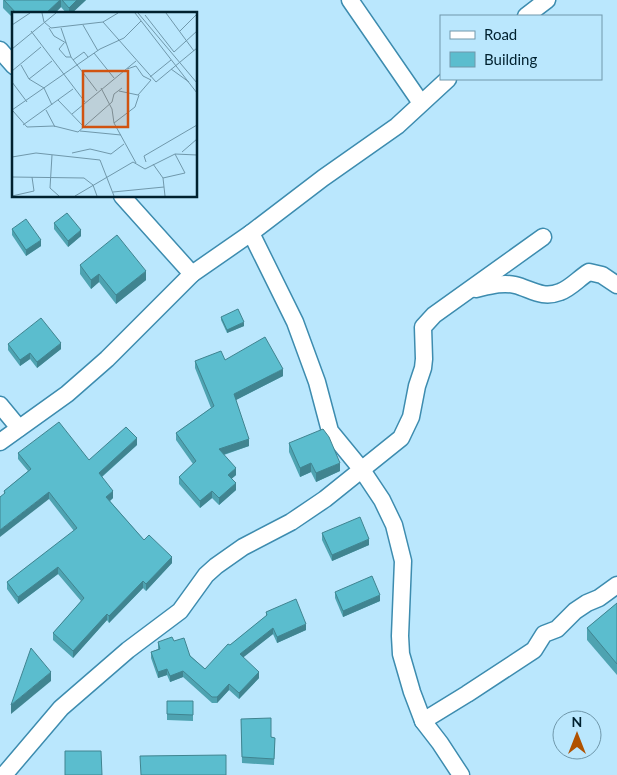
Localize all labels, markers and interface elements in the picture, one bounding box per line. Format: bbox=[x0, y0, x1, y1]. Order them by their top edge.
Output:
inset map bbox=[12, 12, 198, 198]
legend bbox=[440, 15, 602, 80]
text: Road bbox=[484, 25, 517, 43]
text: Building bbox=[484, 50, 537, 68]
north arrow bbox=[552, 710, 602, 760]
text: N bbox=[572, 713, 582, 730]

